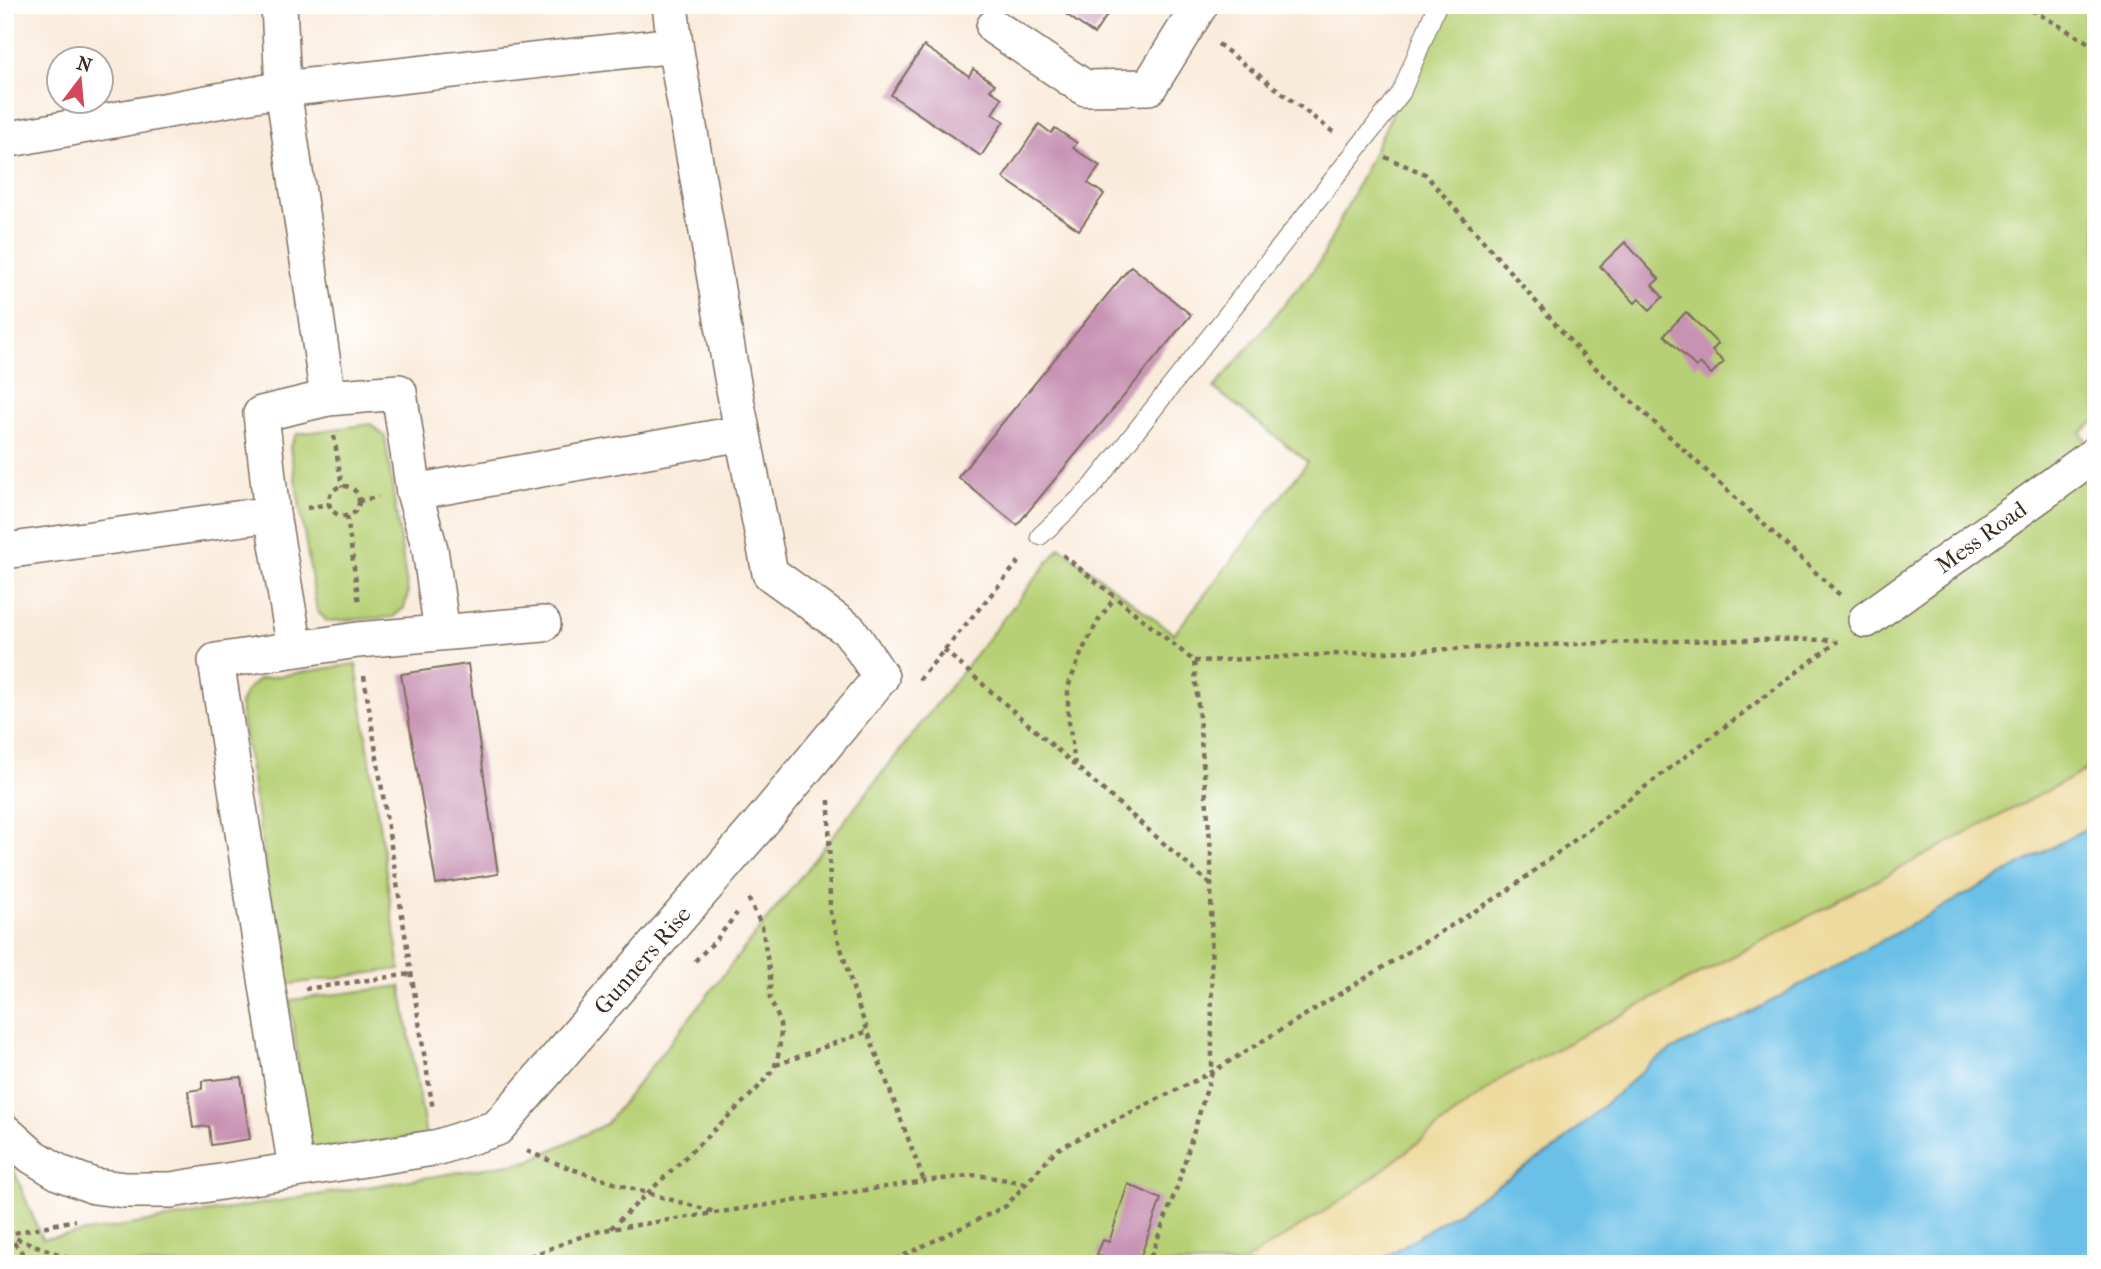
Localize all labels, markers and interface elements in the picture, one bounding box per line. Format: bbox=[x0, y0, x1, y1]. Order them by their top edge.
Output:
north arrow bbox=[46, 46, 116, 116]
text: N bbox=[74, 52, 95, 77]
street label: Mess Road bbox=[1931, 495, 2032, 579]
street label: Gunners Rise bbox=[588, 901, 696, 1020]

